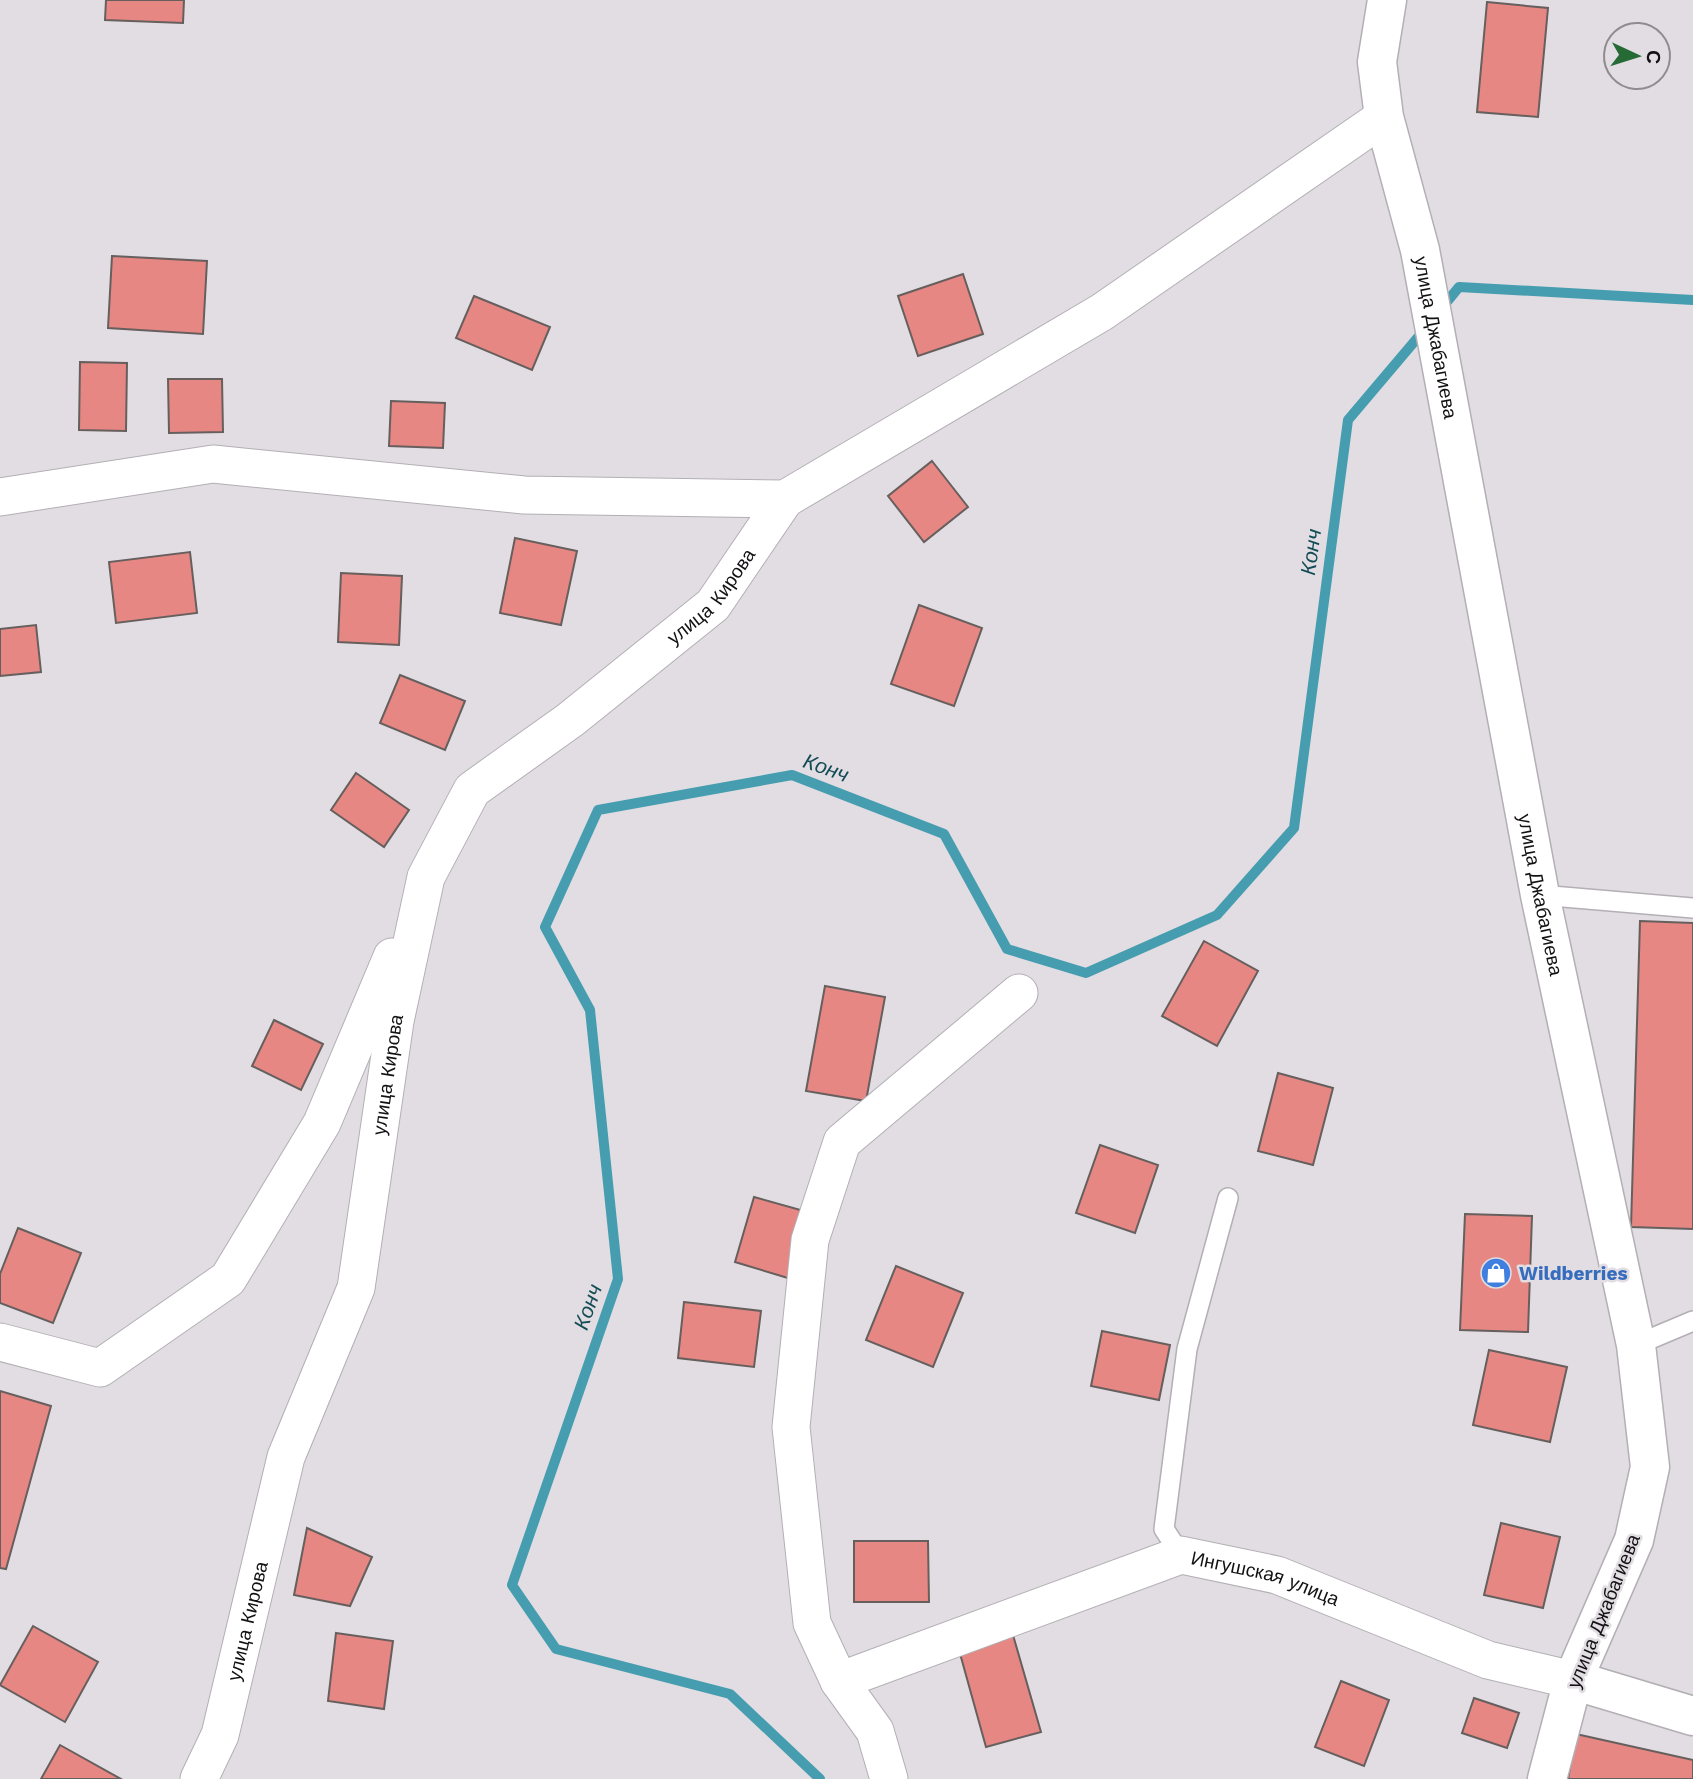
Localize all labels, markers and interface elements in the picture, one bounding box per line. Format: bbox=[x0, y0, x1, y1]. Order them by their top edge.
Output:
north arrow bbox=[1602, 21, 1672, 91]
text: С bbox=[1641, 49, 1665, 65]
street label: улица Джабагиева bbox=[1409, 255, 1462, 421]
water label: Конч bbox=[1295, 527, 1326, 577]
street label: улица Кирова bbox=[663, 544, 760, 649]
water label: Конч bbox=[800, 748, 852, 787]
street label: улица Джабагиева bbox=[1513, 812, 1568, 978]
street label: улица Кирова bbox=[367, 1012, 408, 1137]
shop icon: Wildberries bbox=[1479, 1256, 1513, 1290]
place label: Wildberries bbox=[1519, 1262, 1628, 1285]
water label: Конч bbox=[568, 1281, 607, 1333]
street label: улица Джабагиева bbox=[1562, 1530, 1645, 1692]
street label: Ингушская улица bbox=[1189, 1546, 1343, 1611]
street label: улица Кирова bbox=[222, 1559, 273, 1683]

